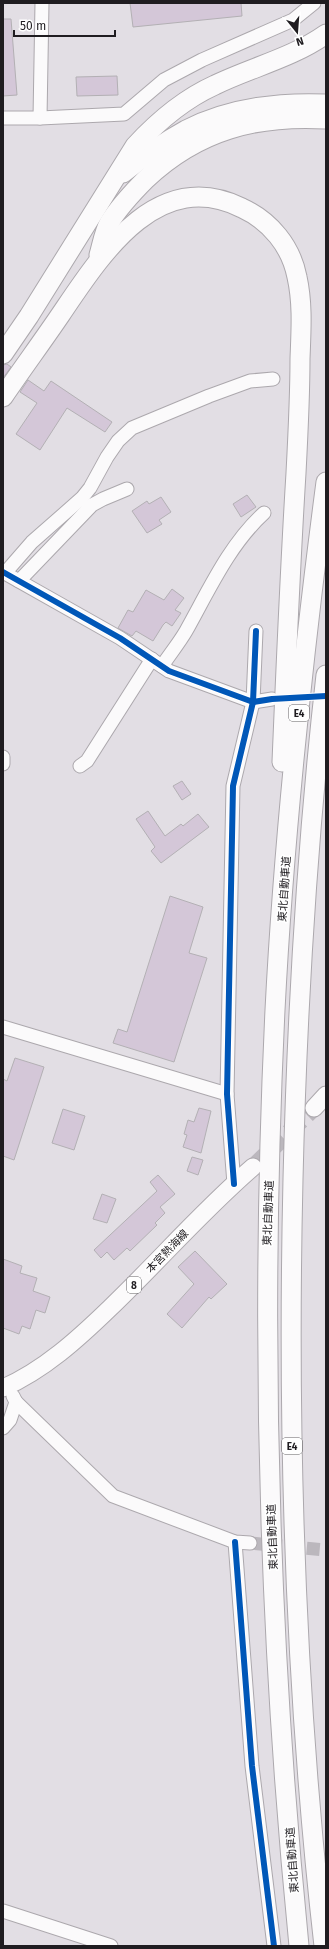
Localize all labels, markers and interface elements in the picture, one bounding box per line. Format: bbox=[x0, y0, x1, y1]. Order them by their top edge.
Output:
scale bar bbox=[14, 12, 115, 38]
north arrow bbox=[277, 12, 317, 52]
text: 50 m bbox=[20, 19, 46, 33]
text: N bbox=[294, 34, 305, 48]
road number: E4 bbox=[289, 705, 309, 721]
street label: 東北自動車道 bbox=[276, 856, 293, 922]
street label: 東北自動車道 bbox=[261, 1180, 276, 1246]
street label: 本宮熱海線 bbox=[144, 1227, 191, 1276]
road number: 8 bbox=[127, 1277, 141, 1293]
road number: E4 bbox=[282, 1438, 302, 1454]
street label: 東北自動車道 bbox=[265, 1504, 280, 1570]
street label: 東北自動車道 bbox=[284, 1827, 301, 1893]

